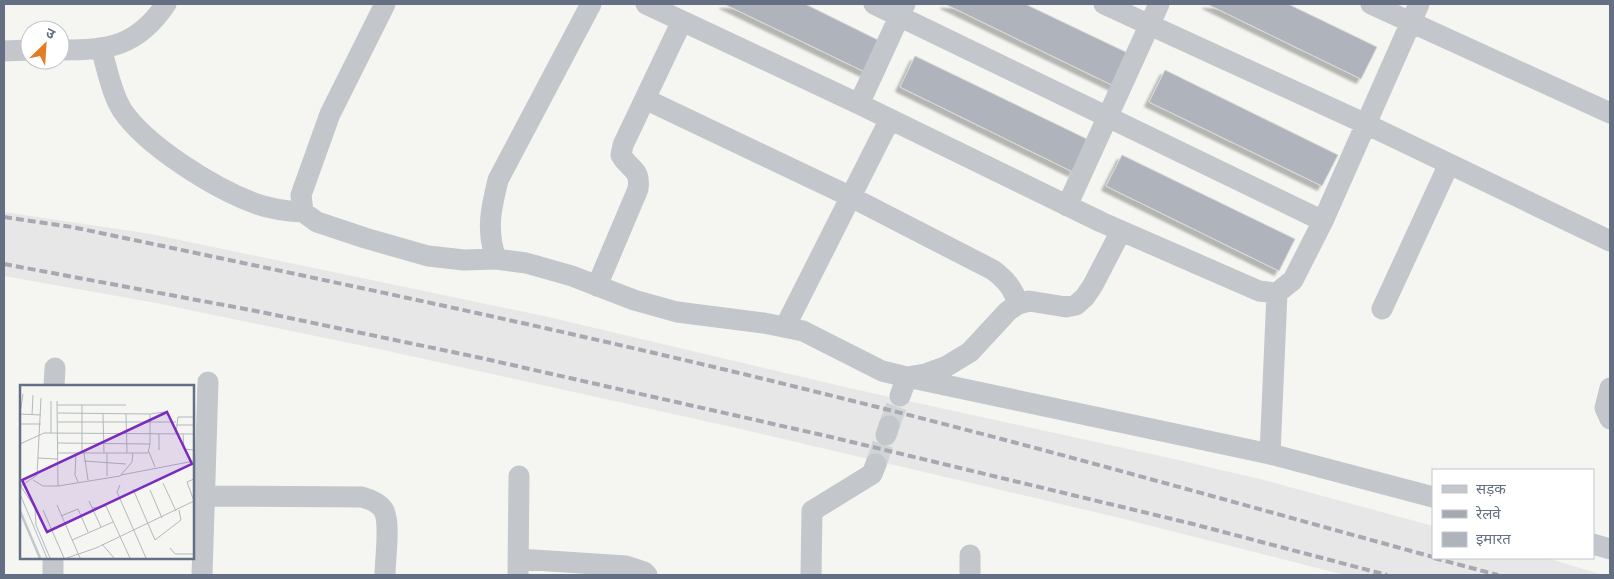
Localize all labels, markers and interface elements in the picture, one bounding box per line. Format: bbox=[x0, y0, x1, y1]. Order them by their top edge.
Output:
north arrow bbox=[20, 20, 70, 70]
text: उ bbox=[43, 24, 58, 43]
inset map bbox=[20, 385, 194, 559]
legend bbox=[1432, 469, 1594, 559]
text: सड़क bbox=[1476, 480, 1506, 498]
text: रेलवे bbox=[1475, 505, 1501, 523]
text: इमारत bbox=[1476, 530, 1511, 548]

